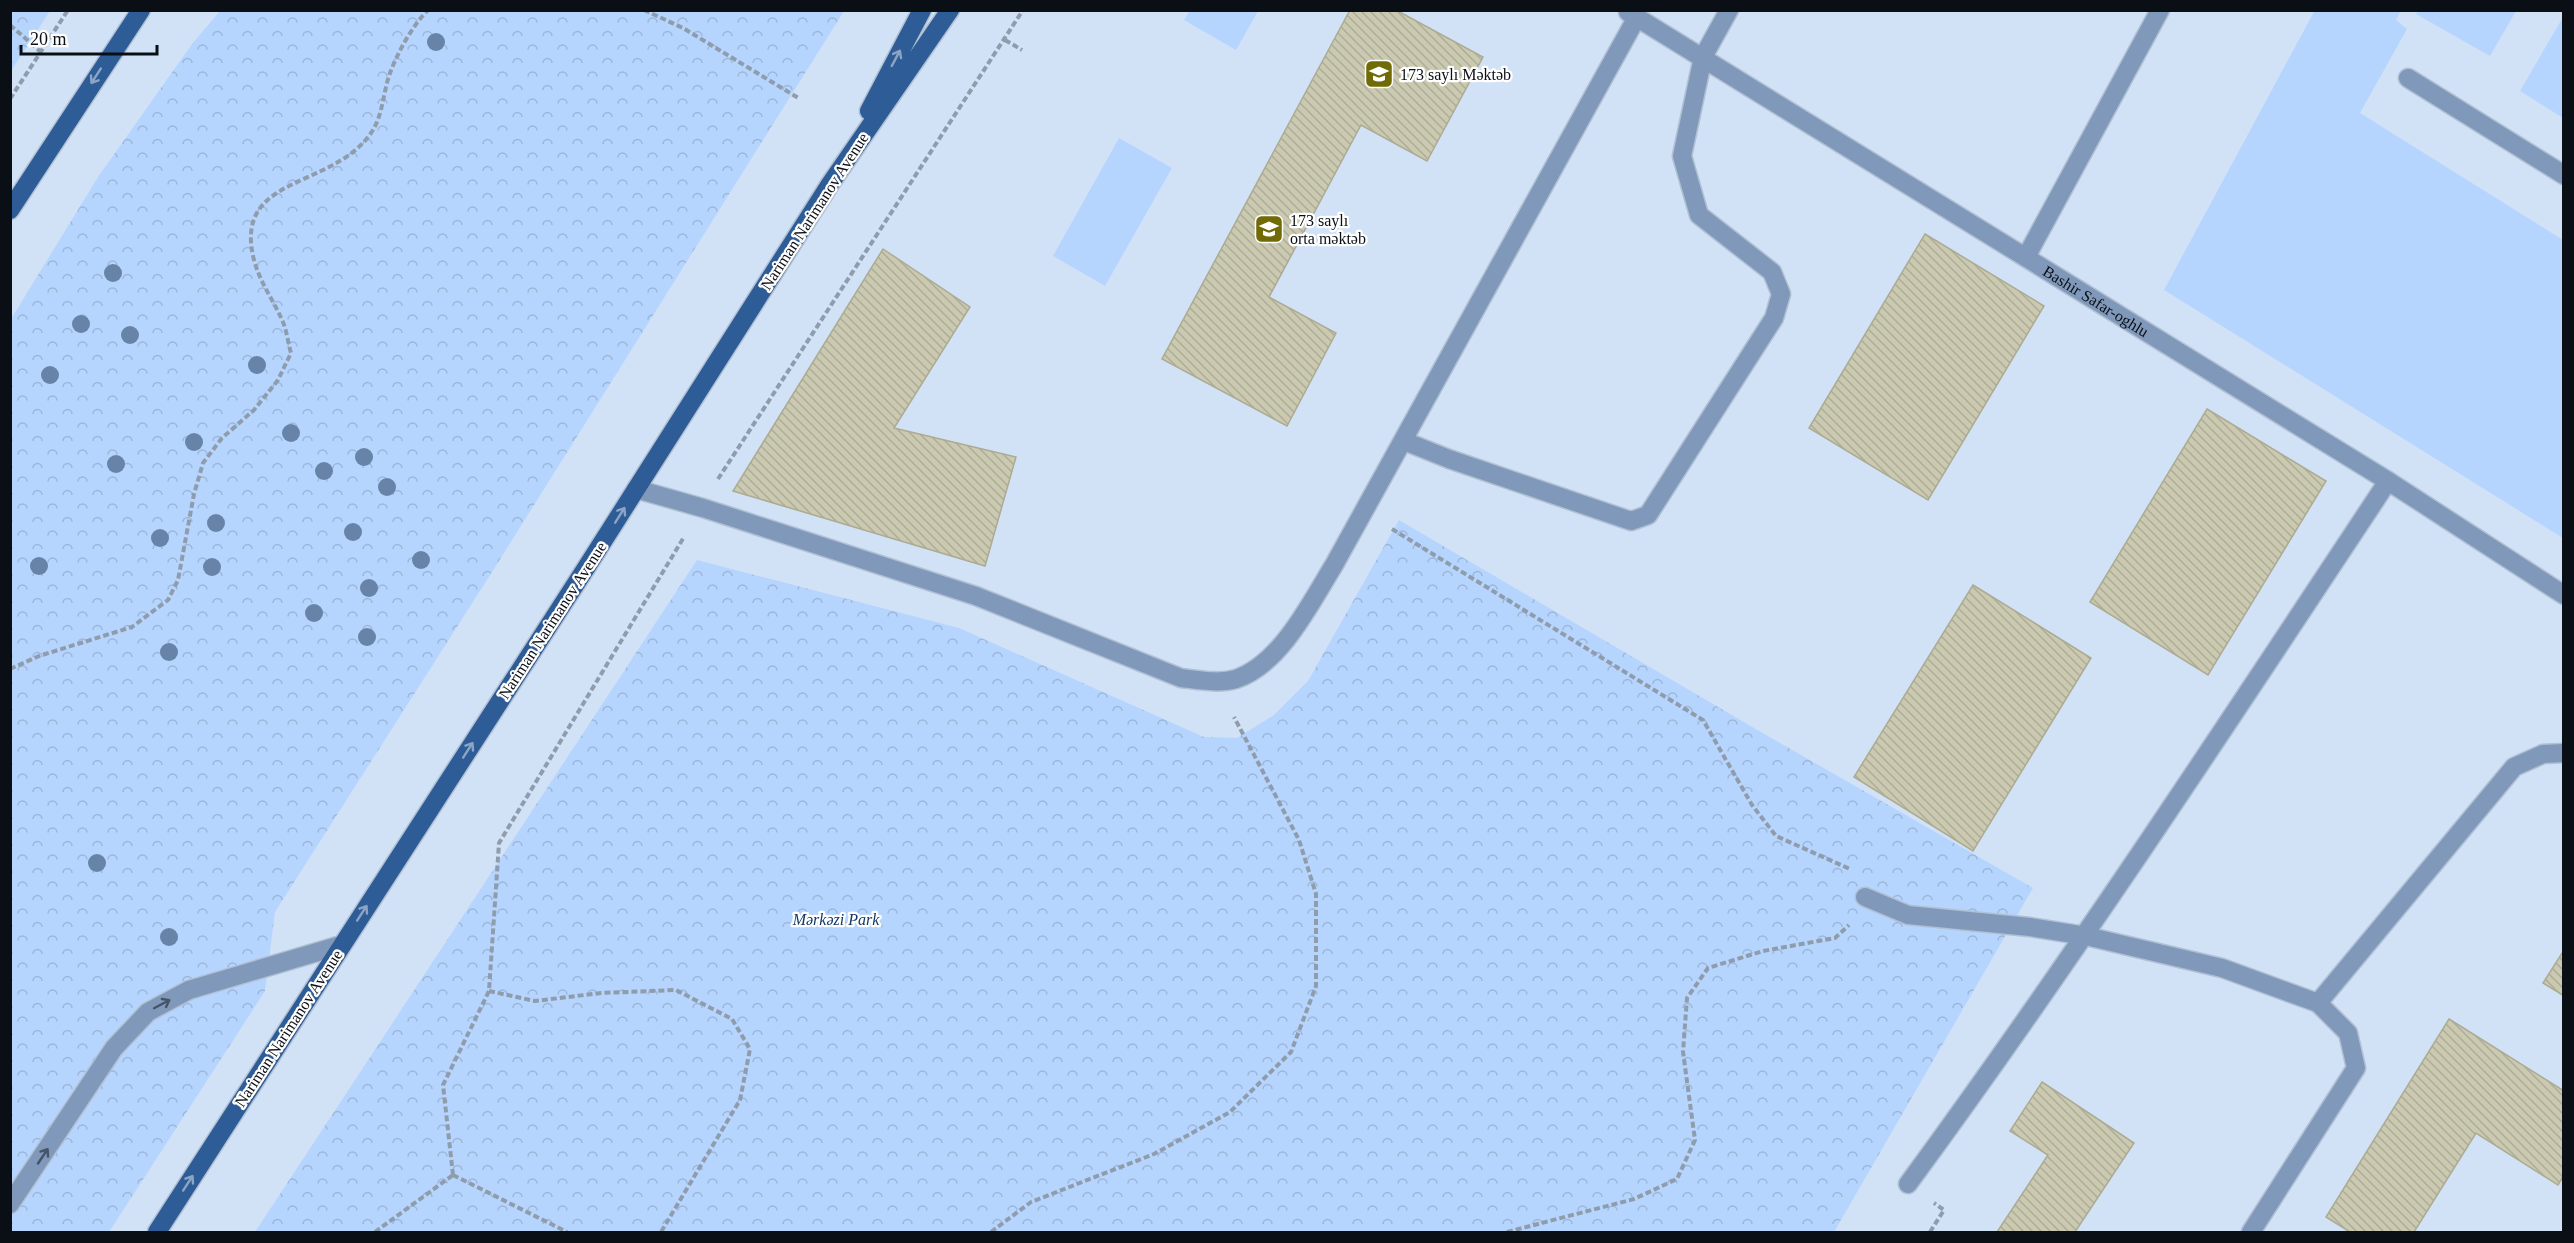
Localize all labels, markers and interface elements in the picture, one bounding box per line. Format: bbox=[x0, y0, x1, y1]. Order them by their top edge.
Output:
scale bar bbox=[21, 18, 158, 56]
text: 20 m bbox=[30, 29, 67, 49]
one-way arrow bbox=[891, 50, 903, 68]
school or university icon: 173 saylı Məktəb bbox=[1363, 58, 1395, 90]
place label: 173 saylı Məktəb bbox=[1400, 66, 1511, 84]
one-way arrow bbox=[90, 68, 103, 85]
street label: Nariman Narimanov Avenue bbox=[757, 130, 872, 293]
place label: 173 saylı orta məktəb bbox=[1290, 212, 1366, 247]
school or university icon: 173 saylı orta məktəb bbox=[1253, 213, 1285, 245]
street label: Bashir Safar-oghlu bbox=[2040, 262, 2152, 340]
one-way arrow bbox=[614, 507, 626, 524]
street label: Nariman Narimanov Avenue bbox=[495, 539, 610, 702]
one-way arrow bbox=[462, 742, 474, 758]
one-way arrow bbox=[356, 905, 368, 922]
park label: Mərkəzi Park bbox=[792, 911, 880, 928]
street label: Nariman Narimanov Avenue bbox=[231, 947, 346, 1110]
one-way arrow bbox=[153, 998, 170, 1010]
one-way arrow bbox=[37, 1148, 49, 1164]
one-way arrow bbox=[183, 1175, 195, 1192]

